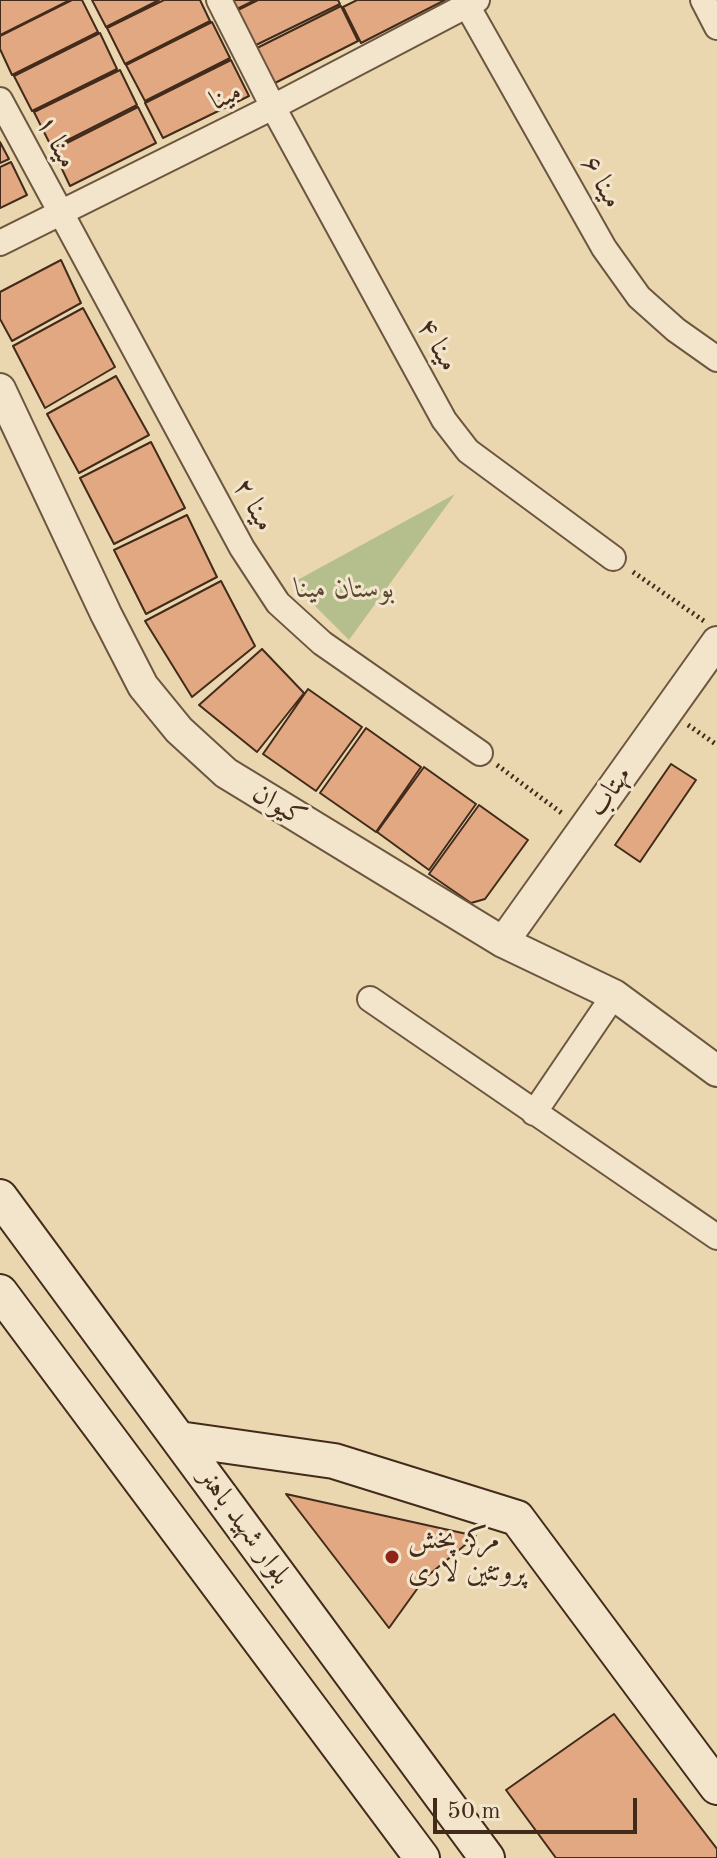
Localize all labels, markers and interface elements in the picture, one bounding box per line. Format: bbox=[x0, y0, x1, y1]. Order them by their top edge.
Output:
street label: مینا bbox=[205, 75, 247, 119]
street label: مینا ۱ bbox=[28, 110, 84, 174]
street label: مینا ۶ bbox=[573, 150, 629, 214]
street label: مینا ۴ bbox=[409, 313, 465, 377]
street label: مینا ۲ bbox=[225, 473, 281, 537]
park label: بوستان مینا bbox=[296, 573, 394, 607]
street label: مهتاب bbox=[581, 760, 639, 824]
street label: کیوان bbox=[246, 777, 312, 835]
street label: بلوار شهید باهنر bbox=[190, 1462, 298, 1592]
place label: مرکز پخش پروتئین لاری bbox=[408, 1524, 526, 1590]
marker: مرکز پخش پروتئین لاری bbox=[383, 1548, 401, 1566]
scale bar bbox=[437, 1782, 641, 1832]
text: 50 m bbox=[447, 1800, 501, 1824]

